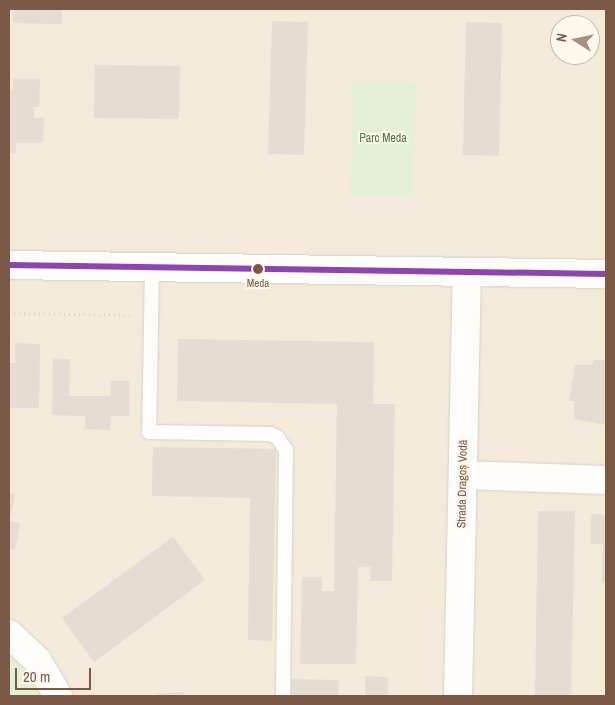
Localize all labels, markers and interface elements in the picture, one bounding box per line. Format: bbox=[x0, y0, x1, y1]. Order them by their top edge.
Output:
north arrow bbox=[550, 15, 600, 65]
text: N bbox=[552, 32, 571, 43]
park label: Parc Meda bbox=[359, 132, 407, 146]
marker: Meda bbox=[253, 264, 263, 274]
place label: Meda bbox=[247, 276, 269, 290]
street label: Strada Dragoș Vodă bbox=[455, 440, 471, 528]
scale bar bbox=[18, 658, 94, 690]
text: 20 m bbox=[23, 666, 50, 687]

